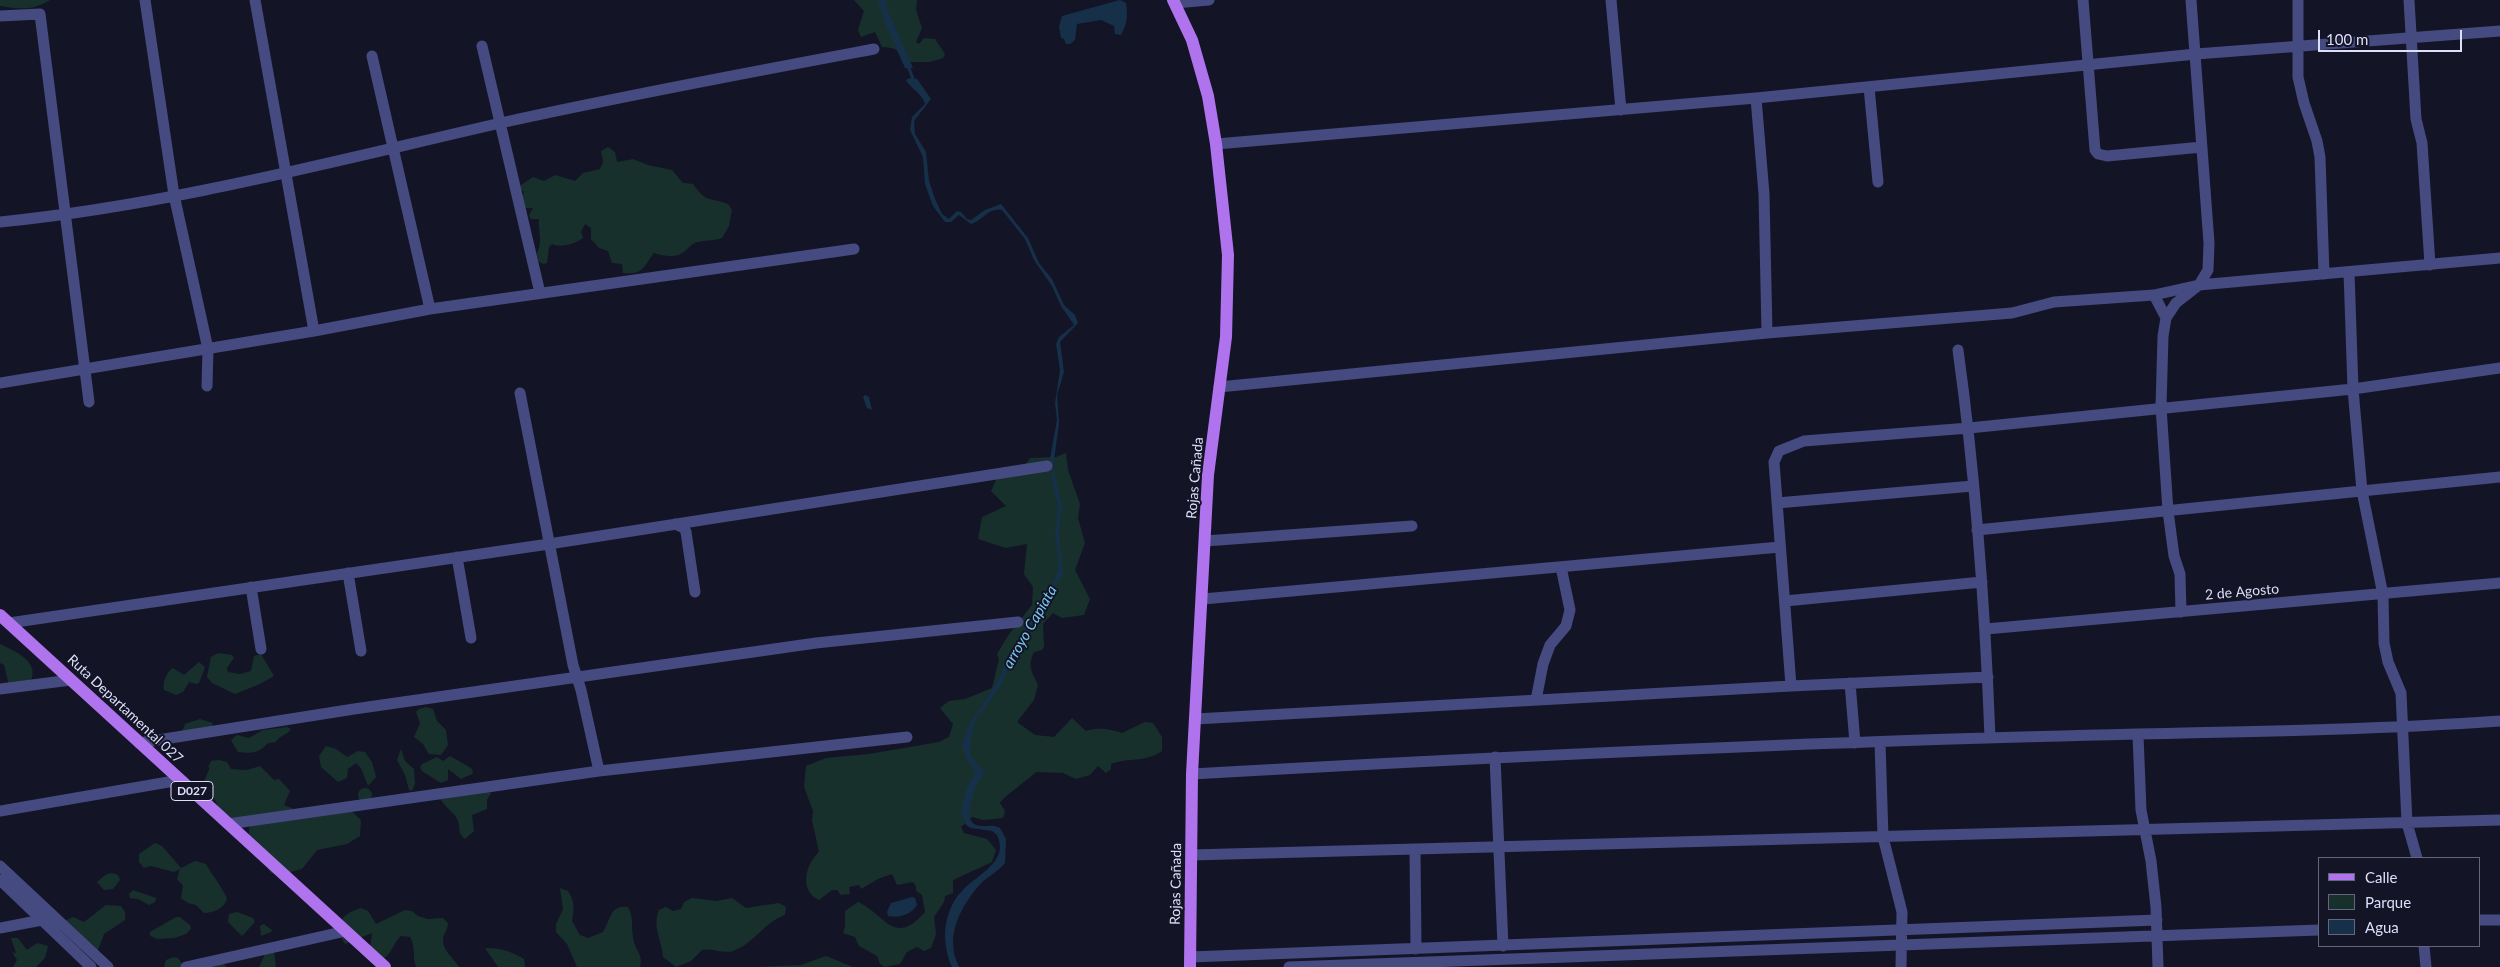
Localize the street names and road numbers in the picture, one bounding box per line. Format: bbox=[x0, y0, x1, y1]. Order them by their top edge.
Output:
street label: Rojas Cañada bbox=[1183, 436, 1207, 520]
street label: 2 de Agosto bbox=[2204, 580, 2280, 604]
street label: Ruta Departamental 027 bbox=[64, 651, 186, 767]
road number: D027 bbox=[171, 781, 213, 800]
street label: Rojas Cañada bbox=[1167, 843, 1185, 925]

